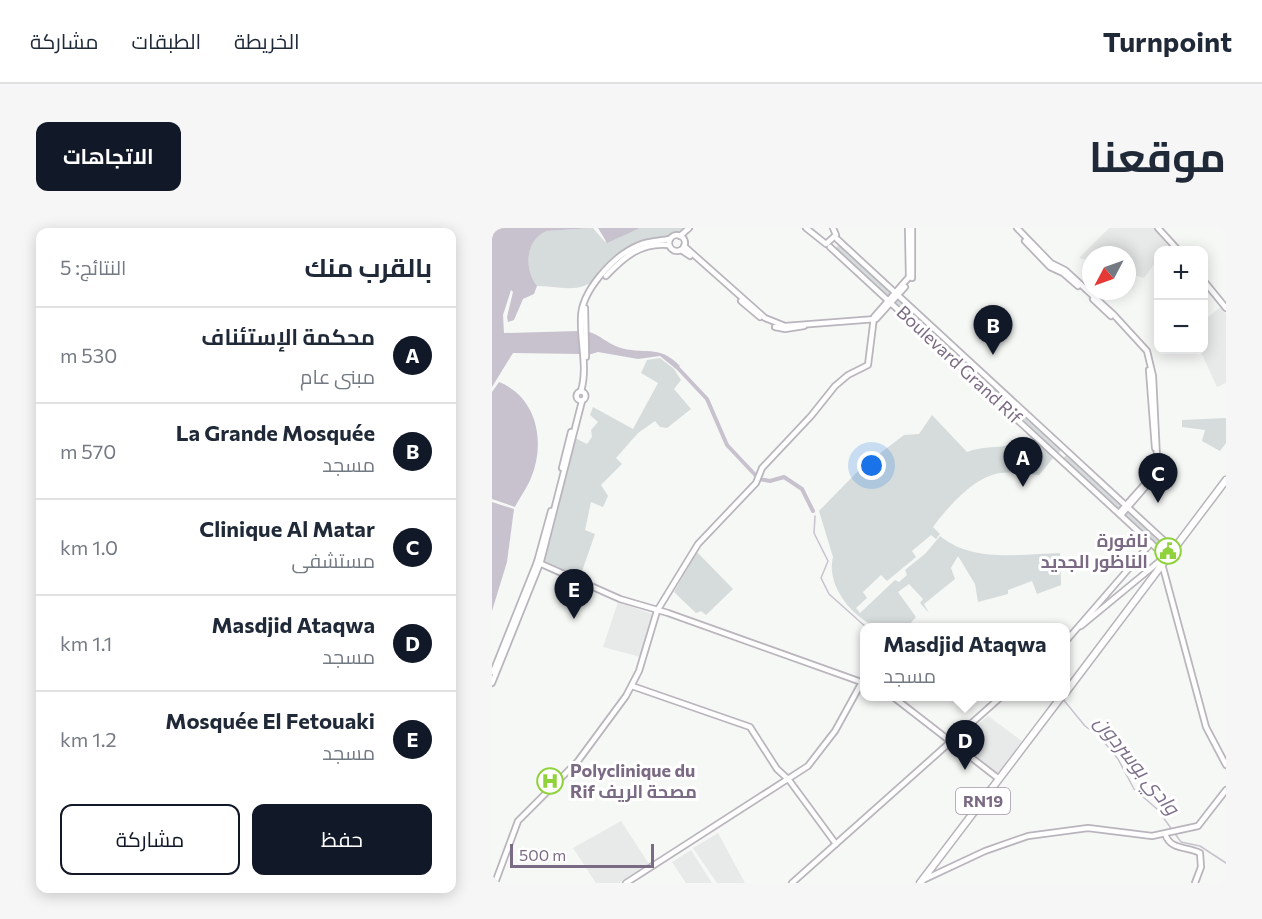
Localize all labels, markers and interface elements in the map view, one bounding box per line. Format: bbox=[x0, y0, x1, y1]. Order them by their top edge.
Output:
text: Turnpoint bbox=[1103, 24, 1232, 58]
text: مشاركة bbox=[30, 28, 99, 53]
text: الطبقات bbox=[132, 28, 201, 53]
text: الخريطة bbox=[234, 28, 300, 53]
button: الاتجاهات bbox=[36, 122, 181, 191]
text: موقعنا bbox=[1089, 129, 1226, 181]
north arrow bbox=[1082, 246, 1136, 300]
map controls bbox=[1154, 246, 1208, 354]
button: + bbox=[1154, 246, 1208, 300]
text: بالقرب منك bbox=[304, 251, 432, 282]
text: النتائج: 5 bbox=[60, 255, 127, 279]
button: − bbox=[1154, 300, 1208, 354]
street label: Boulevard Grand Rif bbox=[892, 302, 1026, 428]
pin: B bbox=[974, 306, 1012, 355]
text: محكمة الإستئناف bbox=[201, 323, 375, 350]
text: 530 m bbox=[60, 343, 117, 367]
text: A bbox=[405, 343, 420, 367]
text: مبنى عام bbox=[300, 364, 375, 388]
text: La Grande Mosquée bbox=[176, 419, 375, 446]
pin: A bbox=[1004, 438, 1042, 487]
text: 570 m bbox=[60, 439, 116, 463]
text: B bbox=[406, 439, 419, 463]
your location bbox=[857, 451, 886, 480]
text: مسجد bbox=[322, 452, 375, 476]
pin: C bbox=[1138, 454, 1178, 503]
text: Clinique Al Matar bbox=[199, 515, 375, 542]
place label: نافورة الناظور الجديد bbox=[1041, 529, 1148, 573]
text: 1.0 km bbox=[60, 535, 118, 559]
text: C bbox=[406, 535, 419, 559]
public building icon: نافورة الناظور الجديد bbox=[1153, 536, 1183, 566]
text: مستشفى bbox=[291, 548, 375, 572]
pin: E bbox=[554, 570, 593, 619]
text: Masdjid Ataqwa bbox=[212, 611, 375, 638]
popup bbox=[860, 623, 1070, 701]
text: Masdjid Ataqwa bbox=[883, 630, 1047, 657]
text: 1.1 km bbox=[60, 631, 112, 655]
text: D bbox=[405, 631, 420, 655]
text: مسجد bbox=[322, 644, 375, 668]
text: مسجد bbox=[883, 663, 936, 687]
text: Mosquée El Fetouaki bbox=[165, 707, 375, 734]
water label: وادي بوسردون bbox=[1087, 710, 1186, 823]
pin: D bbox=[946, 720, 984, 770]
text: 1.2 km bbox=[60, 727, 117, 751]
text: E bbox=[407, 727, 418, 751]
text: مسجد bbox=[322, 740, 375, 764]
place label: Polyclinique du Rif مصحة الريف bbox=[570, 759, 697, 803]
hospital icon: Polyclinique du Rif مصحة الريف bbox=[535, 766, 565, 796]
road number: RN19 bbox=[956, 788, 1010, 814]
button: مشاركة bbox=[60, 804, 240, 875]
button: حفظ bbox=[252, 804, 432, 875]
scale bar bbox=[510, 841, 654, 868]
text: 500 m bbox=[519, 845, 566, 864]

